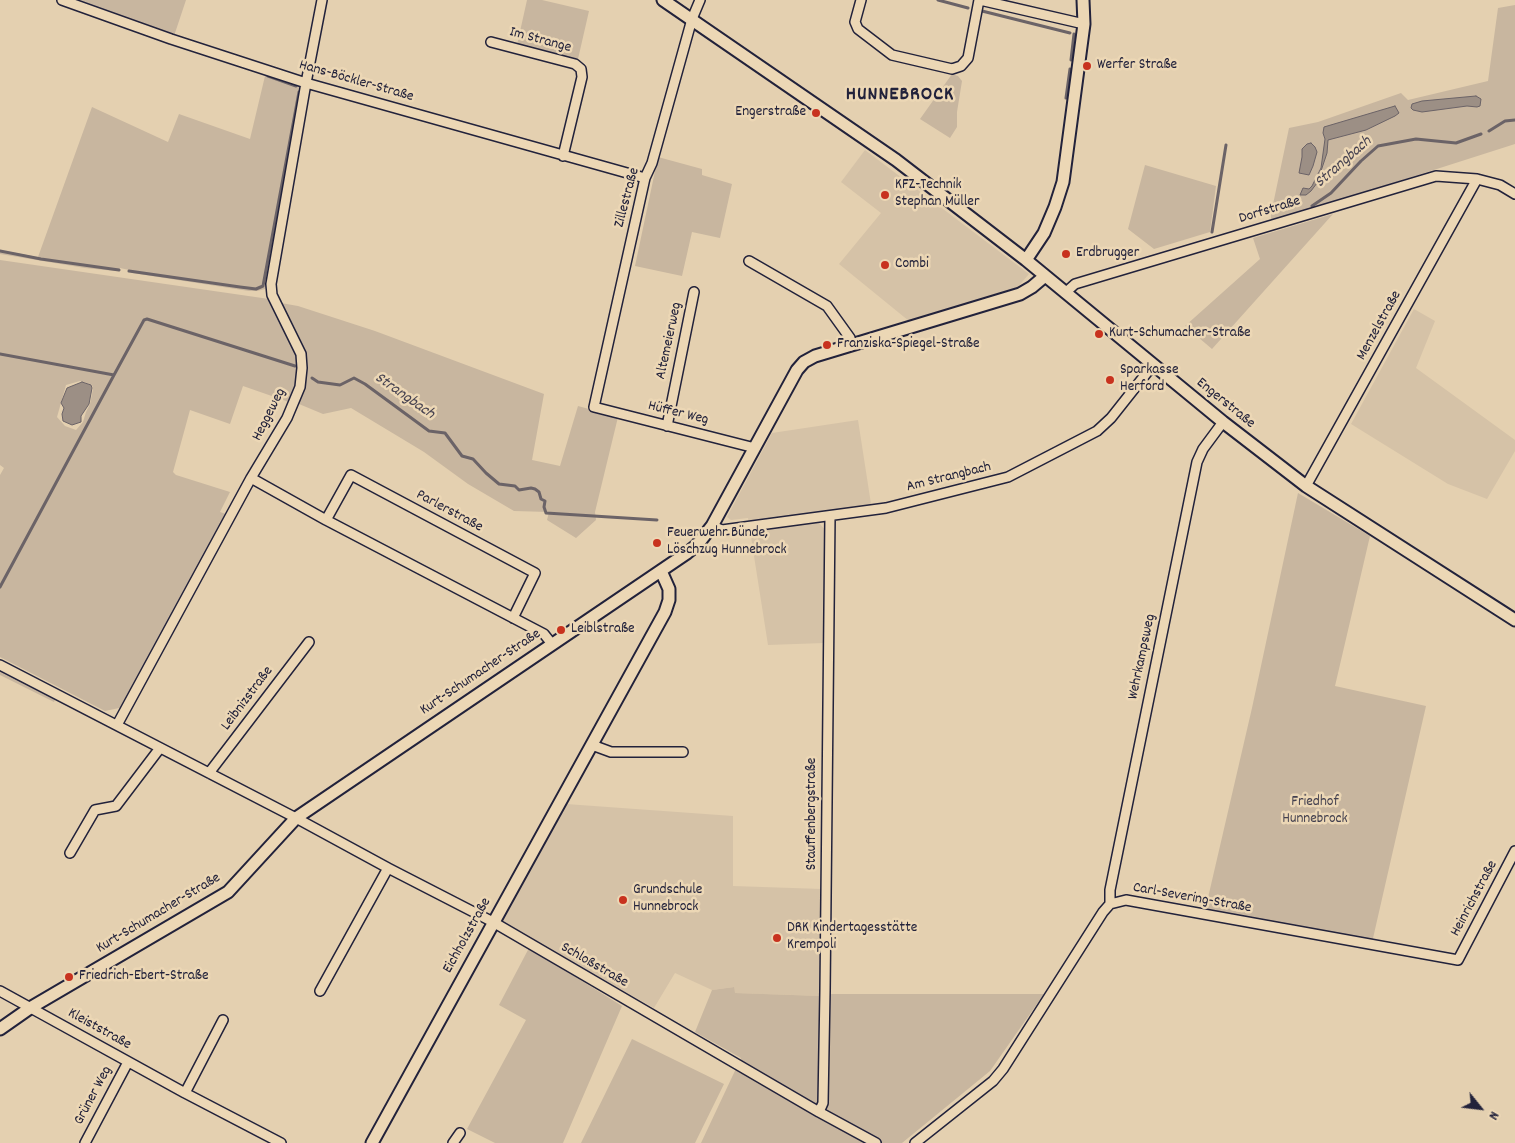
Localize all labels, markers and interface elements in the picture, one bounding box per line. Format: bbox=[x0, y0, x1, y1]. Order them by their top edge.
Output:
street label: Im Strange bbox=[507, 24, 573, 58]
street label: Hans-Böckler-Straße bbox=[297, 57, 415, 107]
place label: Werfer Straße bbox=[1097, 57, 1177, 75]
marker: Werfer Straße bbox=[1081, 60, 1093, 72]
district label: HUNNEBROCK bbox=[844, 84, 956, 108]
place label: Engerstraße bbox=[735, 104, 806, 122]
marker: Engerstraße bbox=[810, 107, 822, 119]
water label: Strangbach bbox=[1312, 133, 1376, 193]
street label: Zillestraße bbox=[611, 166, 645, 230]
place label: KFZ-Technik Stephan Müller bbox=[895, 177, 979, 212]
marker: KFZ-Technik Stephan Müller bbox=[879, 189, 891, 201]
street label: Dorfstraße bbox=[1237, 193, 1303, 229]
place label: Erdbrugger bbox=[1076, 245, 1139, 263]
marker: Erdbrugger bbox=[1060, 248, 1072, 260]
place label: Combi bbox=[895, 256, 929, 274]
marker: Combi bbox=[879, 259, 891, 271]
street label: Menzelstraße bbox=[1354, 288, 1406, 364]
street label: Altemeierweg bbox=[653, 301, 687, 381]
place label: Kurt-Schumacher-Straße bbox=[1109, 325, 1251, 343]
marker: Kurt-Schumacher-Straße bbox=[1093, 328, 1105, 340]
place label: Franziska-Spiegel-Straße bbox=[837, 336, 980, 354]
marker: Franziska-Spiegel-Straße bbox=[821, 339, 833, 351]
place label: Sparkasse Herford bbox=[1120, 362, 1179, 397]
water label: Strangbach bbox=[370, 369, 438, 425]
marker: Sparkasse Herford bbox=[1104, 374, 1116, 386]
street label: Engerstraße bbox=[1192, 375, 1258, 433]
street label: Heggeweg bbox=[249, 386, 291, 444]
street label: Hüffer Weg bbox=[646, 398, 710, 430]
street label: Am Strangbach bbox=[905, 459, 993, 497]
street label: Parlerstraße bbox=[412, 487, 486, 537]
place label: Feuerwehr Bünde, Löschzug Hunnebrock bbox=[667, 525, 787, 560]
marker: Feuerwehr Bünde, Löschzug Hunnebrock bbox=[651, 537, 663, 549]
street label: Wehrkampsweg bbox=[1125, 612, 1161, 702]
place label: Leiblstraße bbox=[571, 621, 635, 639]
marker: Leiblstraße bbox=[555, 624, 567, 636]
street label: Kurt-Schumacher-Straße bbox=[417, 626, 545, 720]
street label: Leibnizstraße bbox=[218, 663, 278, 735]
street label: Stauffenbergstraße bbox=[804, 758, 822, 870]
park label: Friedhof Hunnebrock bbox=[1282, 794, 1348, 829]
street label: Heinrichstraße bbox=[1447, 858, 1503, 940]
street label: Kurt-Schumacher-Straße bbox=[94, 870, 224, 958]
street label: Carl-Severing-Straße bbox=[1131, 880, 1253, 918]
place label: Grundschule Hunnebrock bbox=[633, 882, 702, 917]
marker: Grundschule Hunnebrock bbox=[617, 894, 629, 906]
street label: Eichholzstraße bbox=[440, 895, 496, 977]
place label: DRK Kindertagesstätte Krempoli bbox=[787, 920, 917, 955]
marker: DRK Kindertagesstätte Krempoli bbox=[771, 932, 783, 944]
street label: Schloßstraße bbox=[557, 939, 631, 993]
place label: Friedrich-Ebert-Straße bbox=[79, 968, 209, 986]
marker: Friedrich-Ebert-Straße bbox=[63, 971, 75, 983]
street label: Kleiststraße bbox=[64, 1005, 134, 1055]
street label: Grüner Weg bbox=[71, 1064, 117, 1128]
north arrow bbox=[1455, 1083, 1505, 1133]
text: N bbox=[1483, 1107, 1504, 1123]

